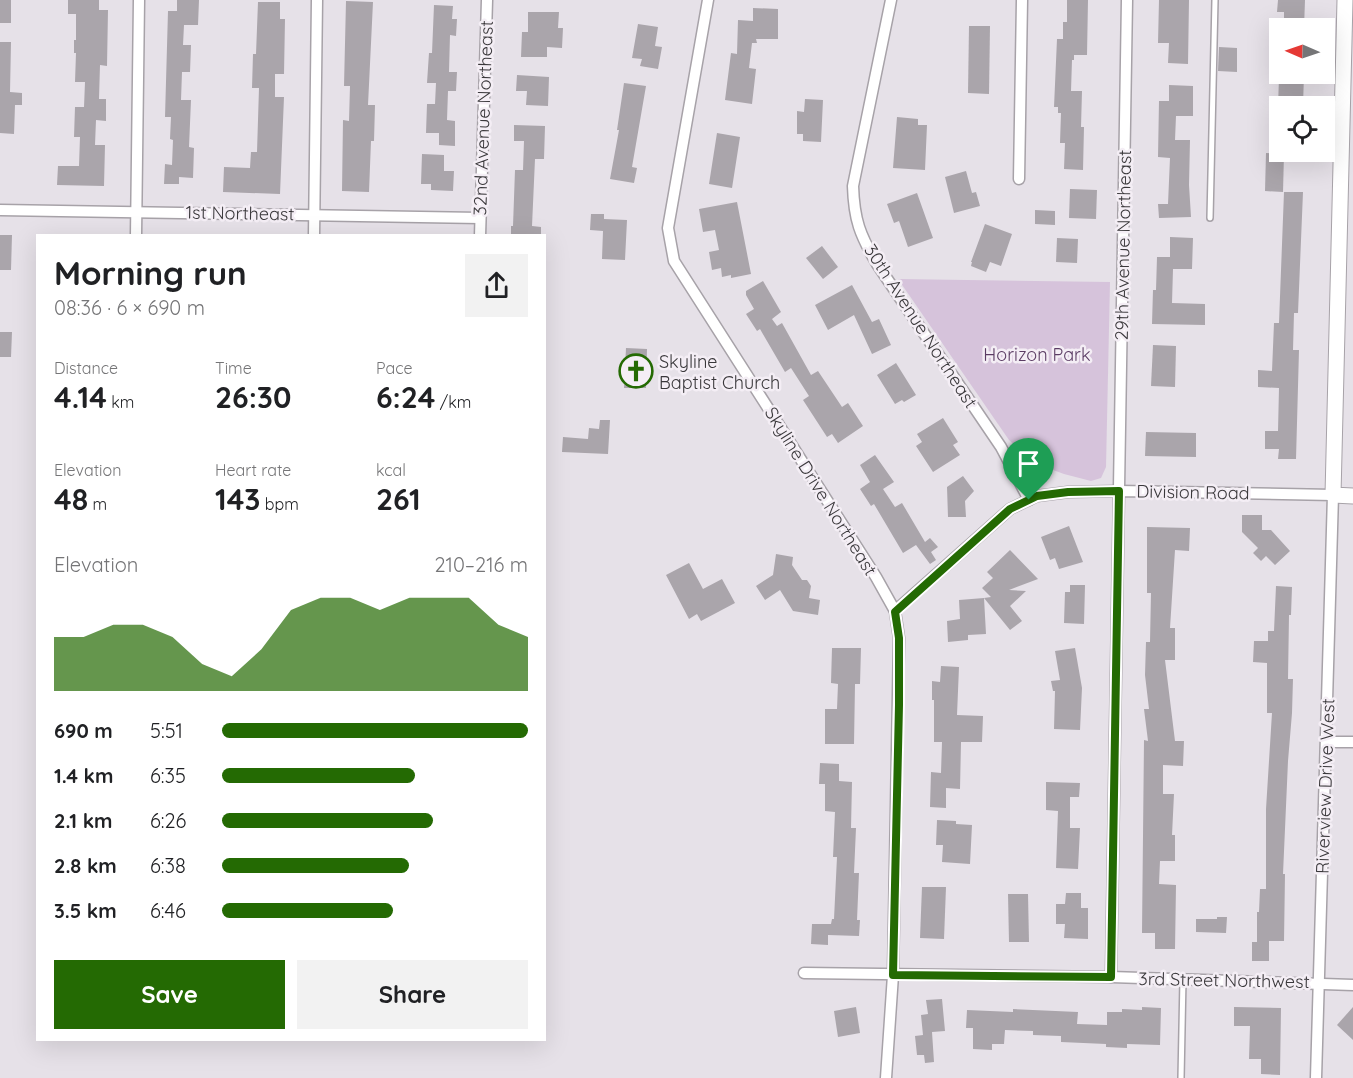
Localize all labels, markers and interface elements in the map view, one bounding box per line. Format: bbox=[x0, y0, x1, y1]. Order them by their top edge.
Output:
north arrow bbox=[1269, 18, 1335, 84]
map controls bbox=[1269, 18, 1335, 162]
street label: 32nd Avenue Northeast bbox=[468, 20, 498, 216]
button: locate bbox=[1269, 96, 1335, 162]
street label: 29th Avenue Northeast bbox=[1110, 149, 1136, 341]
street label: 1st Northeast bbox=[185, 201, 295, 225]
street label: 30th Avenue Northeast bbox=[859, 240, 983, 412]
text: Morning run bbox=[54, 252, 247, 293]
button: share bbox=[465, 254, 528, 317]
text: 08:36 · 6 × 690 m bbox=[54, 295, 205, 320]
park label: Horizon Park bbox=[983, 343, 1091, 366]
place label: Skyline Baptist Church bbox=[659, 350, 780, 394]
church icon: Skyline Baptist Church bbox=[618, 353, 654, 389]
text: Distance bbox=[54, 358, 118, 378]
text: Time bbox=[215, 358, 252, 378]
text: Pace bbox=[376, 358, 412, 378]
text: 4.14 bbox=[54, 378, 107, 416]
text: 26:30 bbox=[215, 378, 291, 416]
text: 6:24 bbox=[376, 378, 436, 416]
text: km bbox=[107, 392, 134, 412]
text: /km bbox=[436, 392, 471, 412]
street label: Skyline Drive Northeast bbox=[760, 402, 882, 580]
pin bbox=[1003, 438, 1054, 500]
icon: arrive bbox=[1012, 447, 1045, 480]
text: Elevation bbox=[54, 460, 121, 480]
text: Heart rate bbox=[215, 460, 291, 480]
text: kcal bbox=[376, 460, 406, 480]
text: 48 bbox=[54, 480, 88, 518]
text: 143 bbox=[215, 480, 260, 518]
text: 261 bbox=[376, 480, 421, 518]
street label: Division Road bbox=[1136, 480, 1250, 504]
text: m bbox=[88, 494, 107, 514]
text: bpm bbox=[260, 494, 299, 514]
text: Elevation bbox=[54, 552, 138, 577]
text: 210–216 m bbox=[434, 552, 528, 577]
street label: Riverview Drive West bbox=[1310, 698, 1340, 874]
text: 690 m bbox=[54, 718, 113, 743]
text: 5:51 bbox=[150, 718, 183, 743]
text: 1.4 km bbox=[54, 763, 113, 788]
text: 6:35 bbox=[150, 763, 186, 788]
text: 2.1 km bbox=[54, 808, 113, 833]
text: 6:26 bbox=[150, 808, 186, 833]
text: 2.8 km bbox=[54, 853, 117, 878]
text: 6:38 bbox=[150, 853, 186, 878]
text: 3.5 km bbox=[54, 898, 117, 923]
text: 6:46 bbox=[150, 898, 186, 923]
button: Save bbox=[54, 960, 285, 1029]
button: Share bbox=[297, 960, 528, 1029]
street label: 3rd Street Northwest bbox=[1138, 967, 1310, 993]

